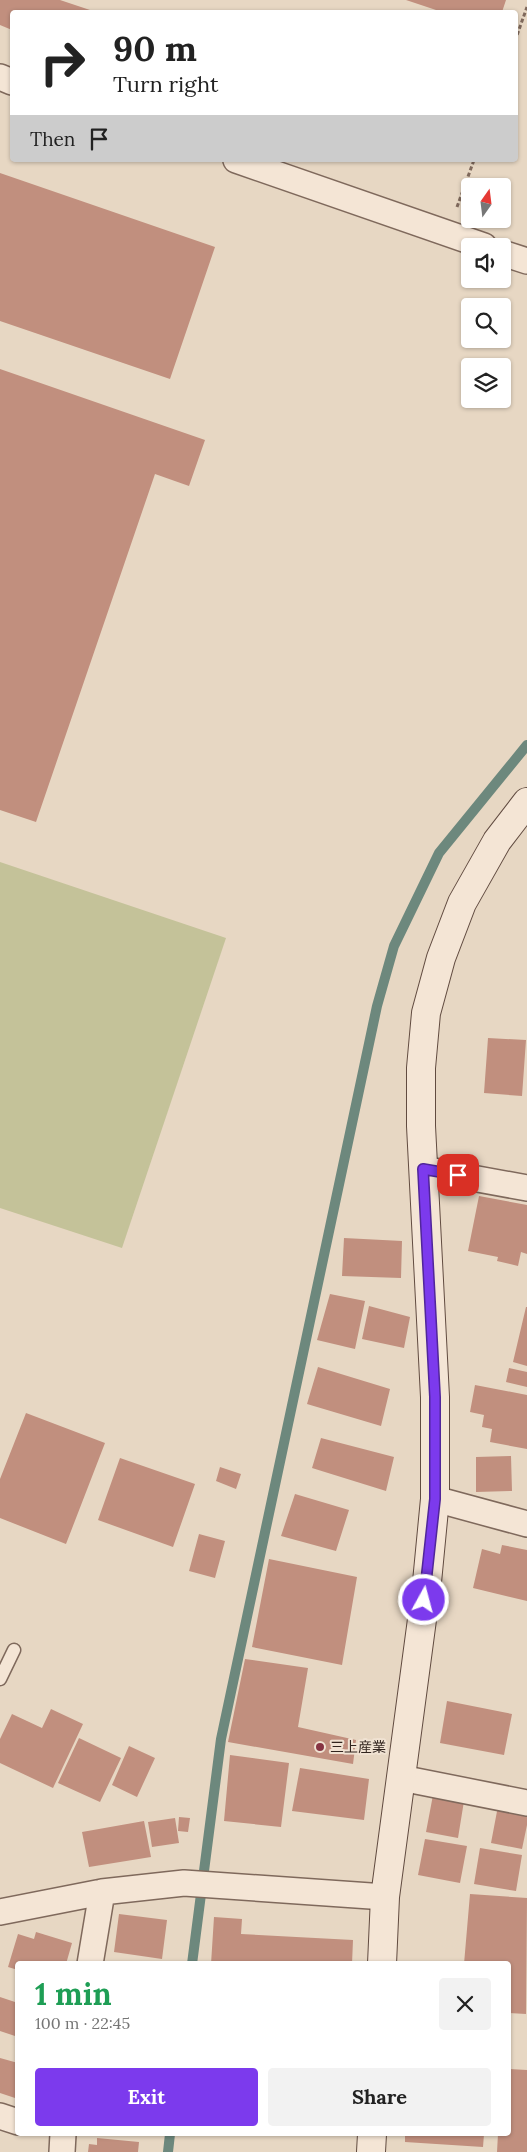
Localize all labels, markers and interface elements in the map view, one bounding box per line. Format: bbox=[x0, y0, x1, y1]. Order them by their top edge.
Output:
text: 90 m bbox=[113, 26, 197, 71]
icon: right bbox=[30, 30, 95, 95]
text: Turn right bbox=[113, 70, 218, 98]
icon: arrive bbox=[85, 125, 113, 153]
text: Then bbox=[30, 127, 75, 151]
north arrow bbox=[461, 178, 511, 228]
map controls bbox=[461, 178, 511, 408]
button: sound bbox=[461, 238, 511, 288]
button: search bbox=[461, 298, 511, 348]
button: layers bbox=[461, 358, 511, 408]
pin bbox=[437, 1154, 479, 1196]
icon: arrive bbox=[444, 1161, 472, 1189]
position arrow bbox=[397, 1573, 449, 1625]
place label: 三上産業 bbox=[330, 1738, 386, 1756]
marker: 三上産業 bbox=[314, 1741, 326, 1753]
text: 1 min bbox=[35, 1975, 112, 2013]
button: close bbox=[439, 1978, 491, 2030]
text: 100 m · 22:45 bbox=[35, 2013, 130, 2033]
button: Exit bbox=[35, 2068, 258, 2126]
button: Share bbox=[268, 2068, 491, 2126]

